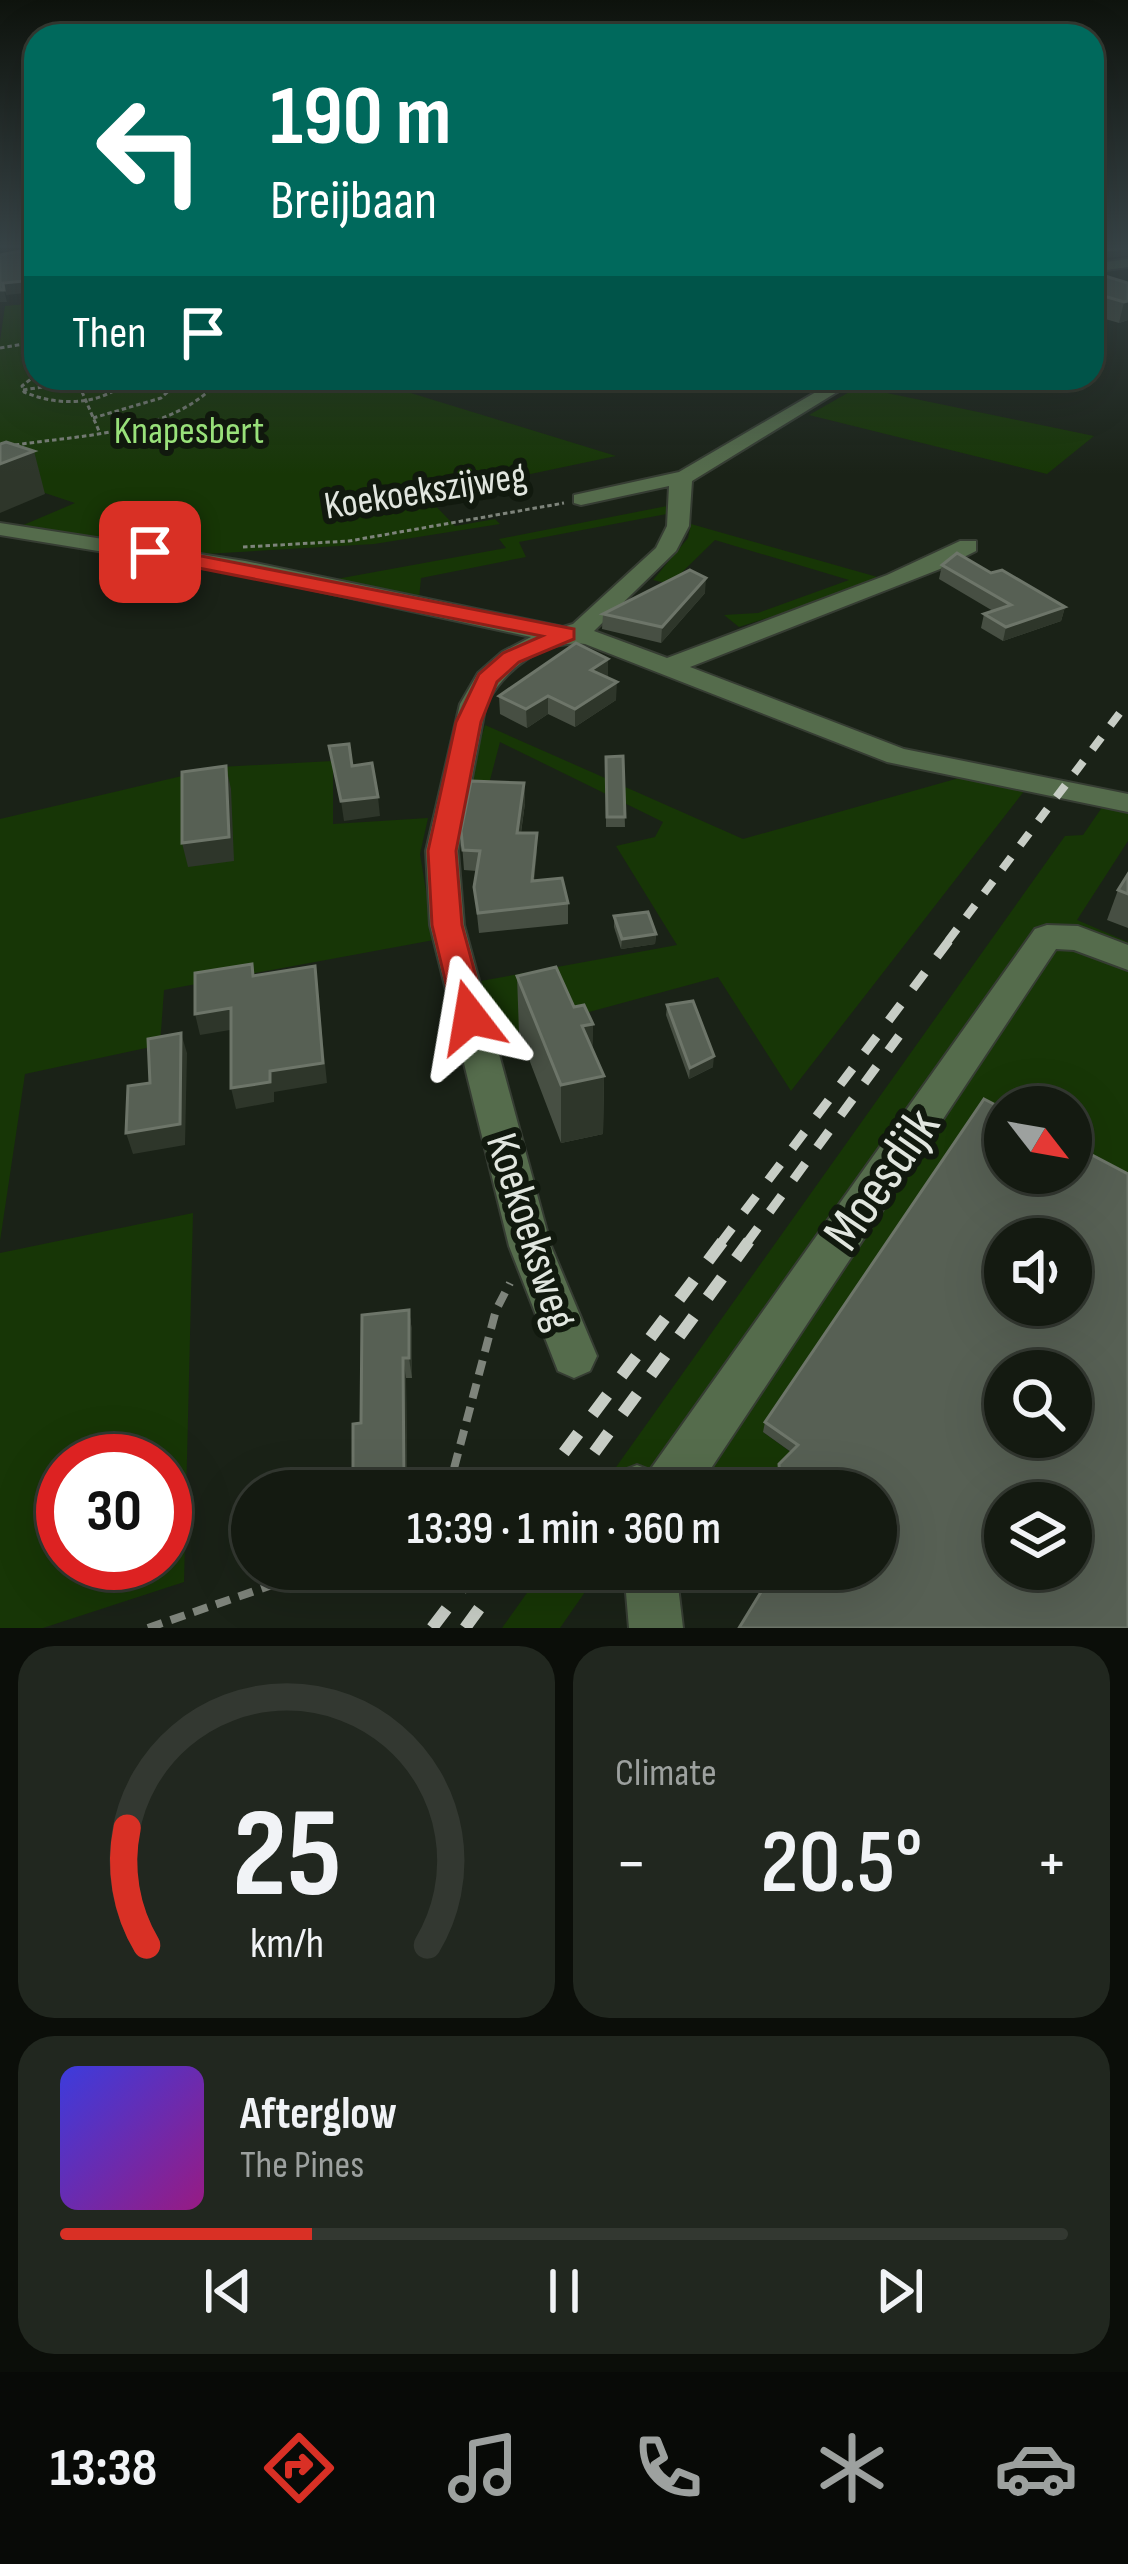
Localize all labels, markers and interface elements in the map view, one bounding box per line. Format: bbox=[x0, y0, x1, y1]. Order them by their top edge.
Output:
text: 190 m bbox=[270, 67, 452, 168]
icon: left bbox=[72, 72, 228, 228]
text: Breijbaan bbox=[270, 169, 437, 234]
icon: arrive bbox=[170, 300, 236, 366]
text: Then bbox=[72, 306, 146, 361]
park label: Knapesbert bbox=[114, 408, 264, 455]
street label: Koekoekszijweg bbox=[321, 452, 530, 531]
pin bbox=[99, 501, 201, 603]
icon: arrive bbox=[117, 519, 183, 585]
position arrow bbox=[407, 954, 533, 1080]
north arrow bbox=[984, 1086, 1092, 1194]
map controls bbox=[984, 1086, 1092, 1590]
street label: Moesdijk bbox=[810, 1096, 954, 1263]
street label: Koekoeksweg bbox=[473, 1127, 588, 1337]
button: sound bbox=[984, 1218, 1092, 1326]
button: search bbox=[984, 1350, 1092, 1458]
speed limit sign: 30 bbox=[36, 1434, 192, 1590]
button: layers bbox=[984, 1482, 1092, 1590]
text: 13:39 · 1 min · 360 m bbox=[407, 1502, 721, 1557]
text: Climate bbox=[615, 1750, 717, 1797]
text: 25 bbox=[232, 1782, 341, 1931]
text: 20.5° bbox=[760, 1810, 923, 1918]
text: − bbox=[615, 1825, 647, 1904]
text: + bbox=[1036, 1825, 1068, 1904]
text: km/h bbox=[249, 1918, 324, 1970]
text: Afterglow bbox=[240, 2087, 397, 2142]
text: The Pines bbox=[240, 2142, 364, 2189]
icon: previous bbox=[195, 2258, 261, 2324]
icon: pause bbox=[531, 2258, 597, 2324]
icon: next bbox=[867, 2258, 933, 2324]
icon: directions bbox=[257, 2426, 341, 2510]
icon: music bbox=[441, 2426, 525, 2510]
icon: phone bbox=[626, 2426, 710, 2510]
icon: climate bbox=[810, 2426, 894, 2510]
icon: car bbox=[994, 2426, 1078, 2510]
text: 13:38 bbox=[50, 2436, 157, 2501]

